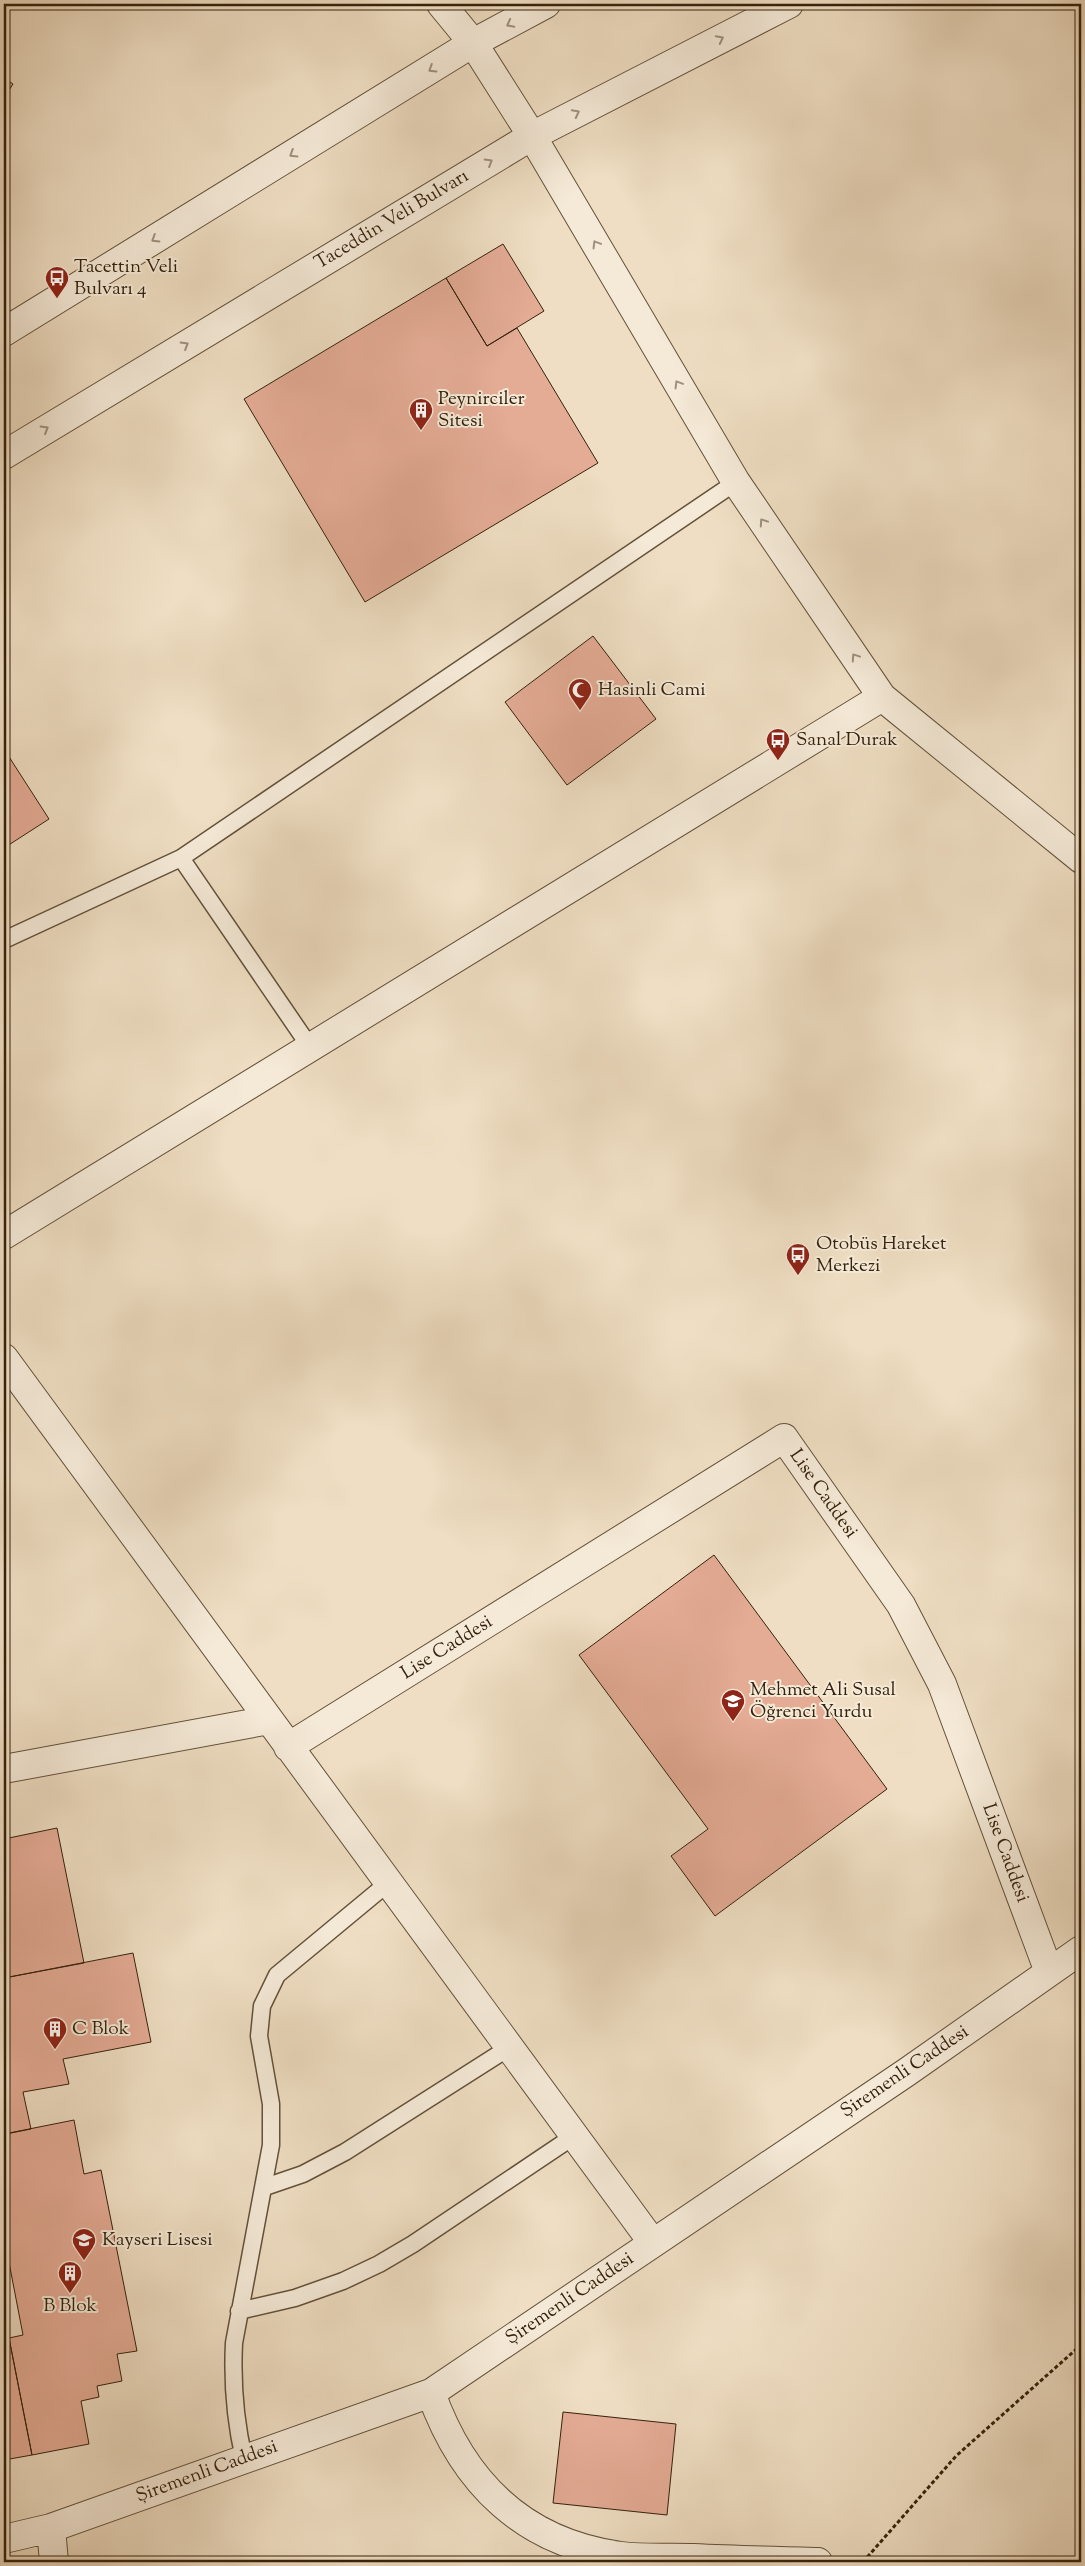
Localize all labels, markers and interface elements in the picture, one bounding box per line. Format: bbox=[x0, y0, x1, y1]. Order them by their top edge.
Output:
one-way arrow bbox=[506, 17, 515, 27]
one-way arrow bbox=[715, 35, 724, 45]
one-way arrow bbox=[428, 62, 437, 72]
one-way arrow bbox=[570, 109, 579, 119]
one-way arrow bbox=[290, 147, 299, 157]
one-way arrow bbox=[483, 159, 492, 169]
street label: Taceddin Veli Bulvarı bbox=[310, 163, 474, 277]
one-way arrow bbox=[151, 232, 160, 242]
one-way arrow bbox=[592, 240, 602, 249]
place label: Tacettin Veli Bulvarı 4 bbox=[74, 254, 178, 303]
bus stop icon: Tacettin Veli Bulvarı 4 bbox=[44, 265, 70, 299]
one-way arrow bbox=[179, 342, 188, 352]
one-way arrow bbox=[675, 380, 685, 389]
place label: Peynirciler Sitesi bbox=[438, 386, 525, 435]
building icon: Peynirciler Sitesi bbox=[408, 397, 434, 431]
one-way arrow bbox=[40, 426, 49, 436]
one-way arrow bbox=[760, 519, 770, 528]
one-way arrow bbox=[851, 653, 861, 662]
mosque icon: Hasinli Cami bbox=[567, 677, 593, 711]
place label: Hasinli Cami bbox=[598, 677, 706, 704]
bus stop icon: Sanal Durak bbox=[765, 727, 791, 761]
place label: Sanal Durak bbox=[796, 727, 898, 754]
place label: Otobüs Hareket Merkezi bbox=[816, 1231, 947, 1280]
bus stop icon: Otobüs Hareket Merkezi bbox=[785, 1242, 811, 1276]
street label: Lise Caddesi bbox=[782, 1444, 864, 1544]
street label: Lise Caddesi bbox=[396, 1609, 498, 1687]
place label: Mehmet Ali Susal Öğrenci Yurdu bbox=[750, 1677, 896, 1726]
school or university icon: Mehmet Ali Susal Öğrenci Yurdu bbox=[720, 1688, 746, 1722]
street label: Lise Caddesi bbox=[975, 1800, 1035, 1906]
building icon: C Blok bbox=[42, 2016, 68, 2050]
place label: C Blok bbox=[72, 2016, 130, 2043]
street label: Şiremenli Caddesi bbox=[836, 2019, 974, 2125]
school or university icon: Kayseri Lisesi bbox=[71, 2227, 97, 2261]
place label: Kayseri Lisesi bbox=[102, 2227, 213, 2254]
street label: Şiremenli Caddesi bbox=[501, 2246, 639, 2352]
building icon: B Blok bbox=[57, 2260, 83, 2294]
place label: B Blok bbox=[43, 2293, 97, 2320]
street label: Şiremenli Caddesi bbox=[132, 2434, 282, 2510]

